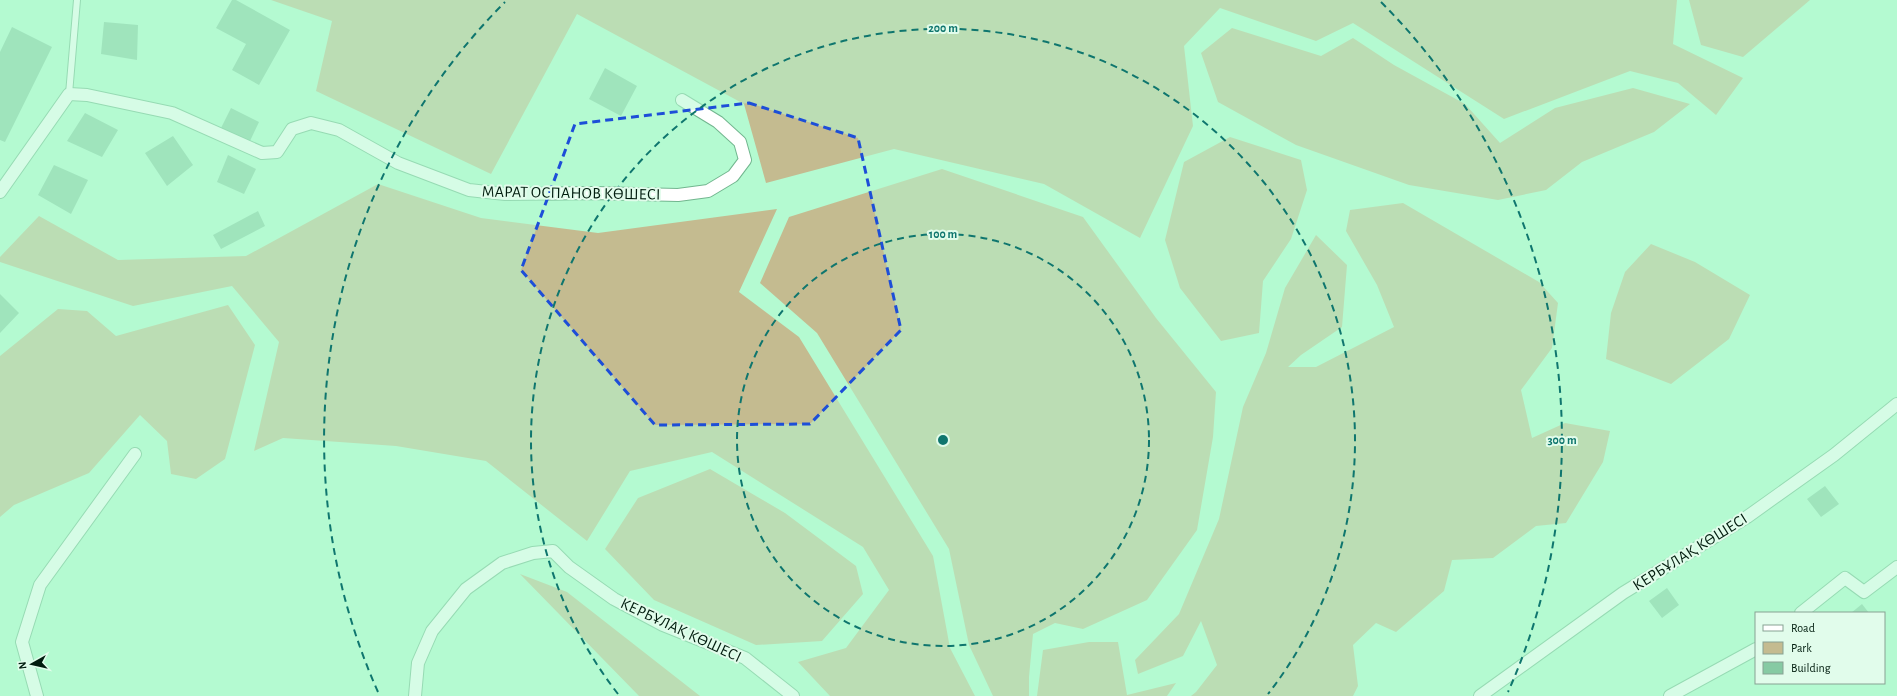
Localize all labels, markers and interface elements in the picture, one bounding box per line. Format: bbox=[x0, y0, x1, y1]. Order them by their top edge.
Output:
text: 200 m bbox=[928, 22, 958, 34]
street label: МАРАТ ОСПАНОВ КӨШЕСІ bbox=[481, 183, 661, 203]
text: 100 m bbox=[929, 228, 957, 240]
centre of rings bbox=[936, 433, 950, 447]
text: 300 m bbox=[1547, 434, 1577, 446]
street label: КЕРБҰЛАҚ КӨШЕСІ bbox=[1630, 510, 1750, 594]
street label: КЕРБҰЛАҚ КӨШЕСІ bbox=[618, 595, 744, 665]
legend bbox=[1755, 612, 1885, 684]
text: Road bbox=[1791, 622, 1815, 634]
text: Park bbox=[1791, 642, 1812, 654]
north arrow bbox=[12, 644, 52, 684]
text: N bbox=[17, 661, 29, 670]
text: Building bbox=[1791, 662, 1831, 674]

